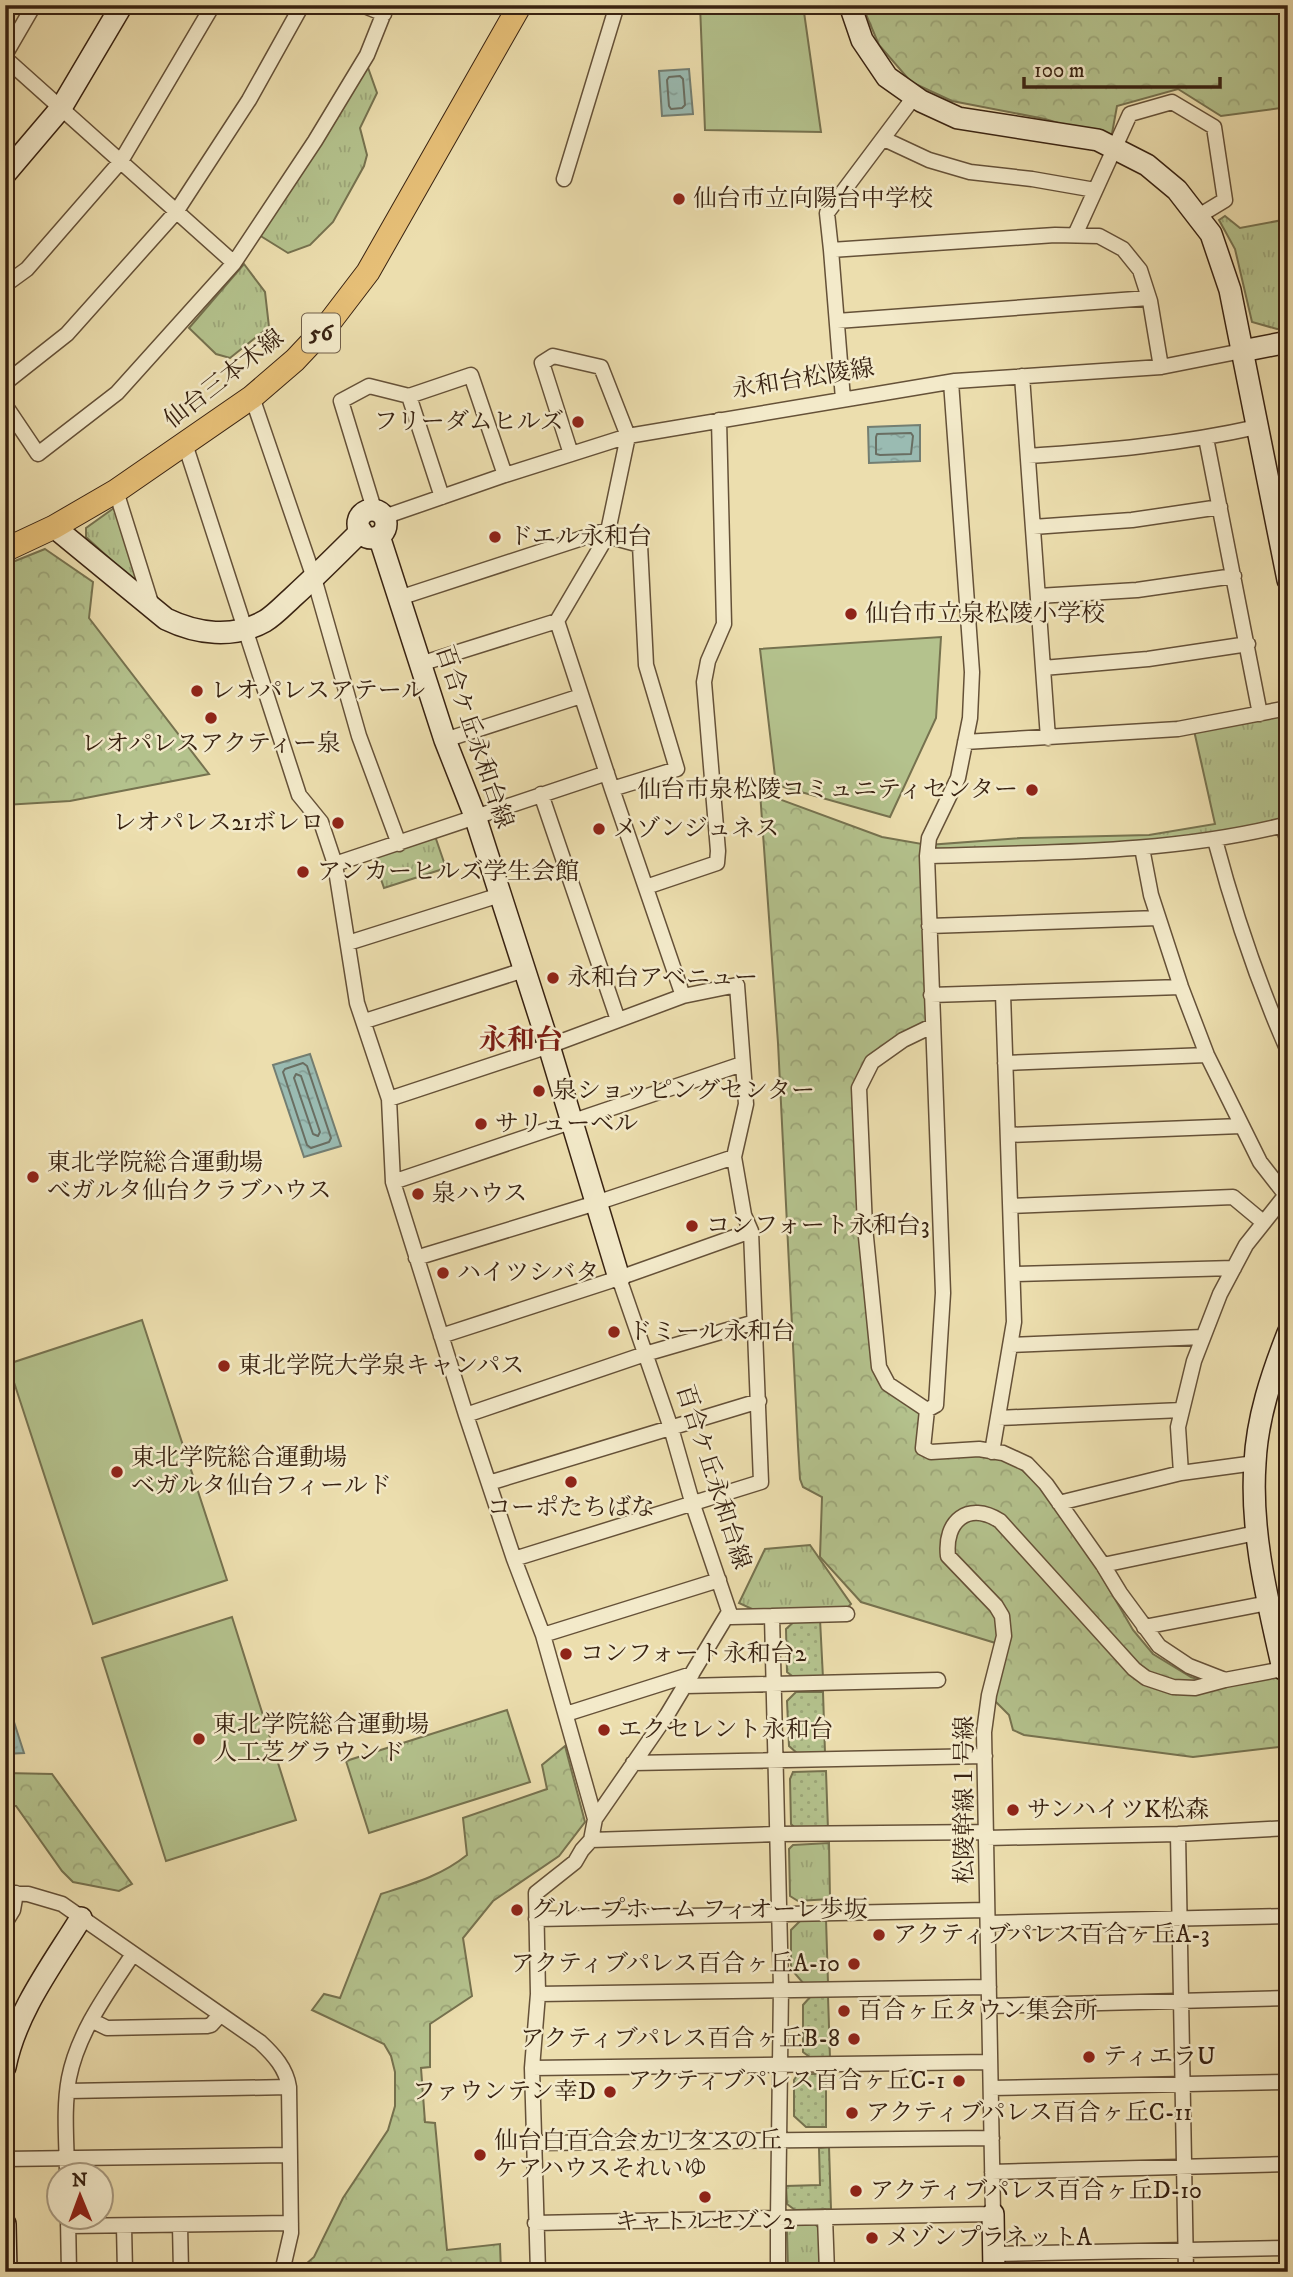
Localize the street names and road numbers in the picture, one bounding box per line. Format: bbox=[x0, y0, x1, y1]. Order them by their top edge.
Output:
road number: 56 bbox=[302, 314, 340, 352]
street label: 仙台三本木線 bbox=[158, 323, 290, 435]
street label: 永和台松陵線 bbox=[730, 353, 876, 405]
street label: 百合ケ丘永和台線 bbox=[429, 641, 519, 833]
street label: 百合ケ丘永和台線 bbox=[669, 1381, 757, 1573]
street label: 松陵幹線１号線 bbox=[950, 1716, 980, 1884]

